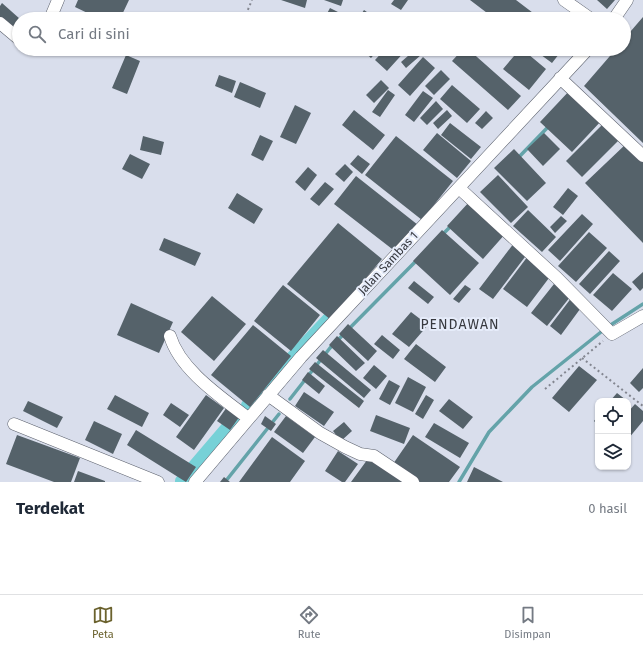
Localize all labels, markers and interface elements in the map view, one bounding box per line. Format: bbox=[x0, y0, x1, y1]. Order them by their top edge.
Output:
search box bbox=[12, 12, 631, 56]
icon: search bbox=[26, 23, 48, 45]
text: Cari di sini bbox=[58, 25, 130, 43]
street label: Jalan Sambas 1 bbox=[355, 229, 421, 297]
district label: PENDAWAN bbox=[420, 316, 500, 333]
map controls bbox=[595, 398, 631, 470]
button: locate bbox=[595, 398, 631, 434]
button: layers bbox=[595, 434, 631, 470]
text: Terdekat bbox=[16, 498, 85, 519]
text: 0 hasil bbox=[588, 501, 627, 516]
tab: Peta bbox=[92, 604, 114, 641]
tab: Rute bbox=[298, 604, 321, 641]
tab: Disimpan bbox=[504, 604, 551, 641]

